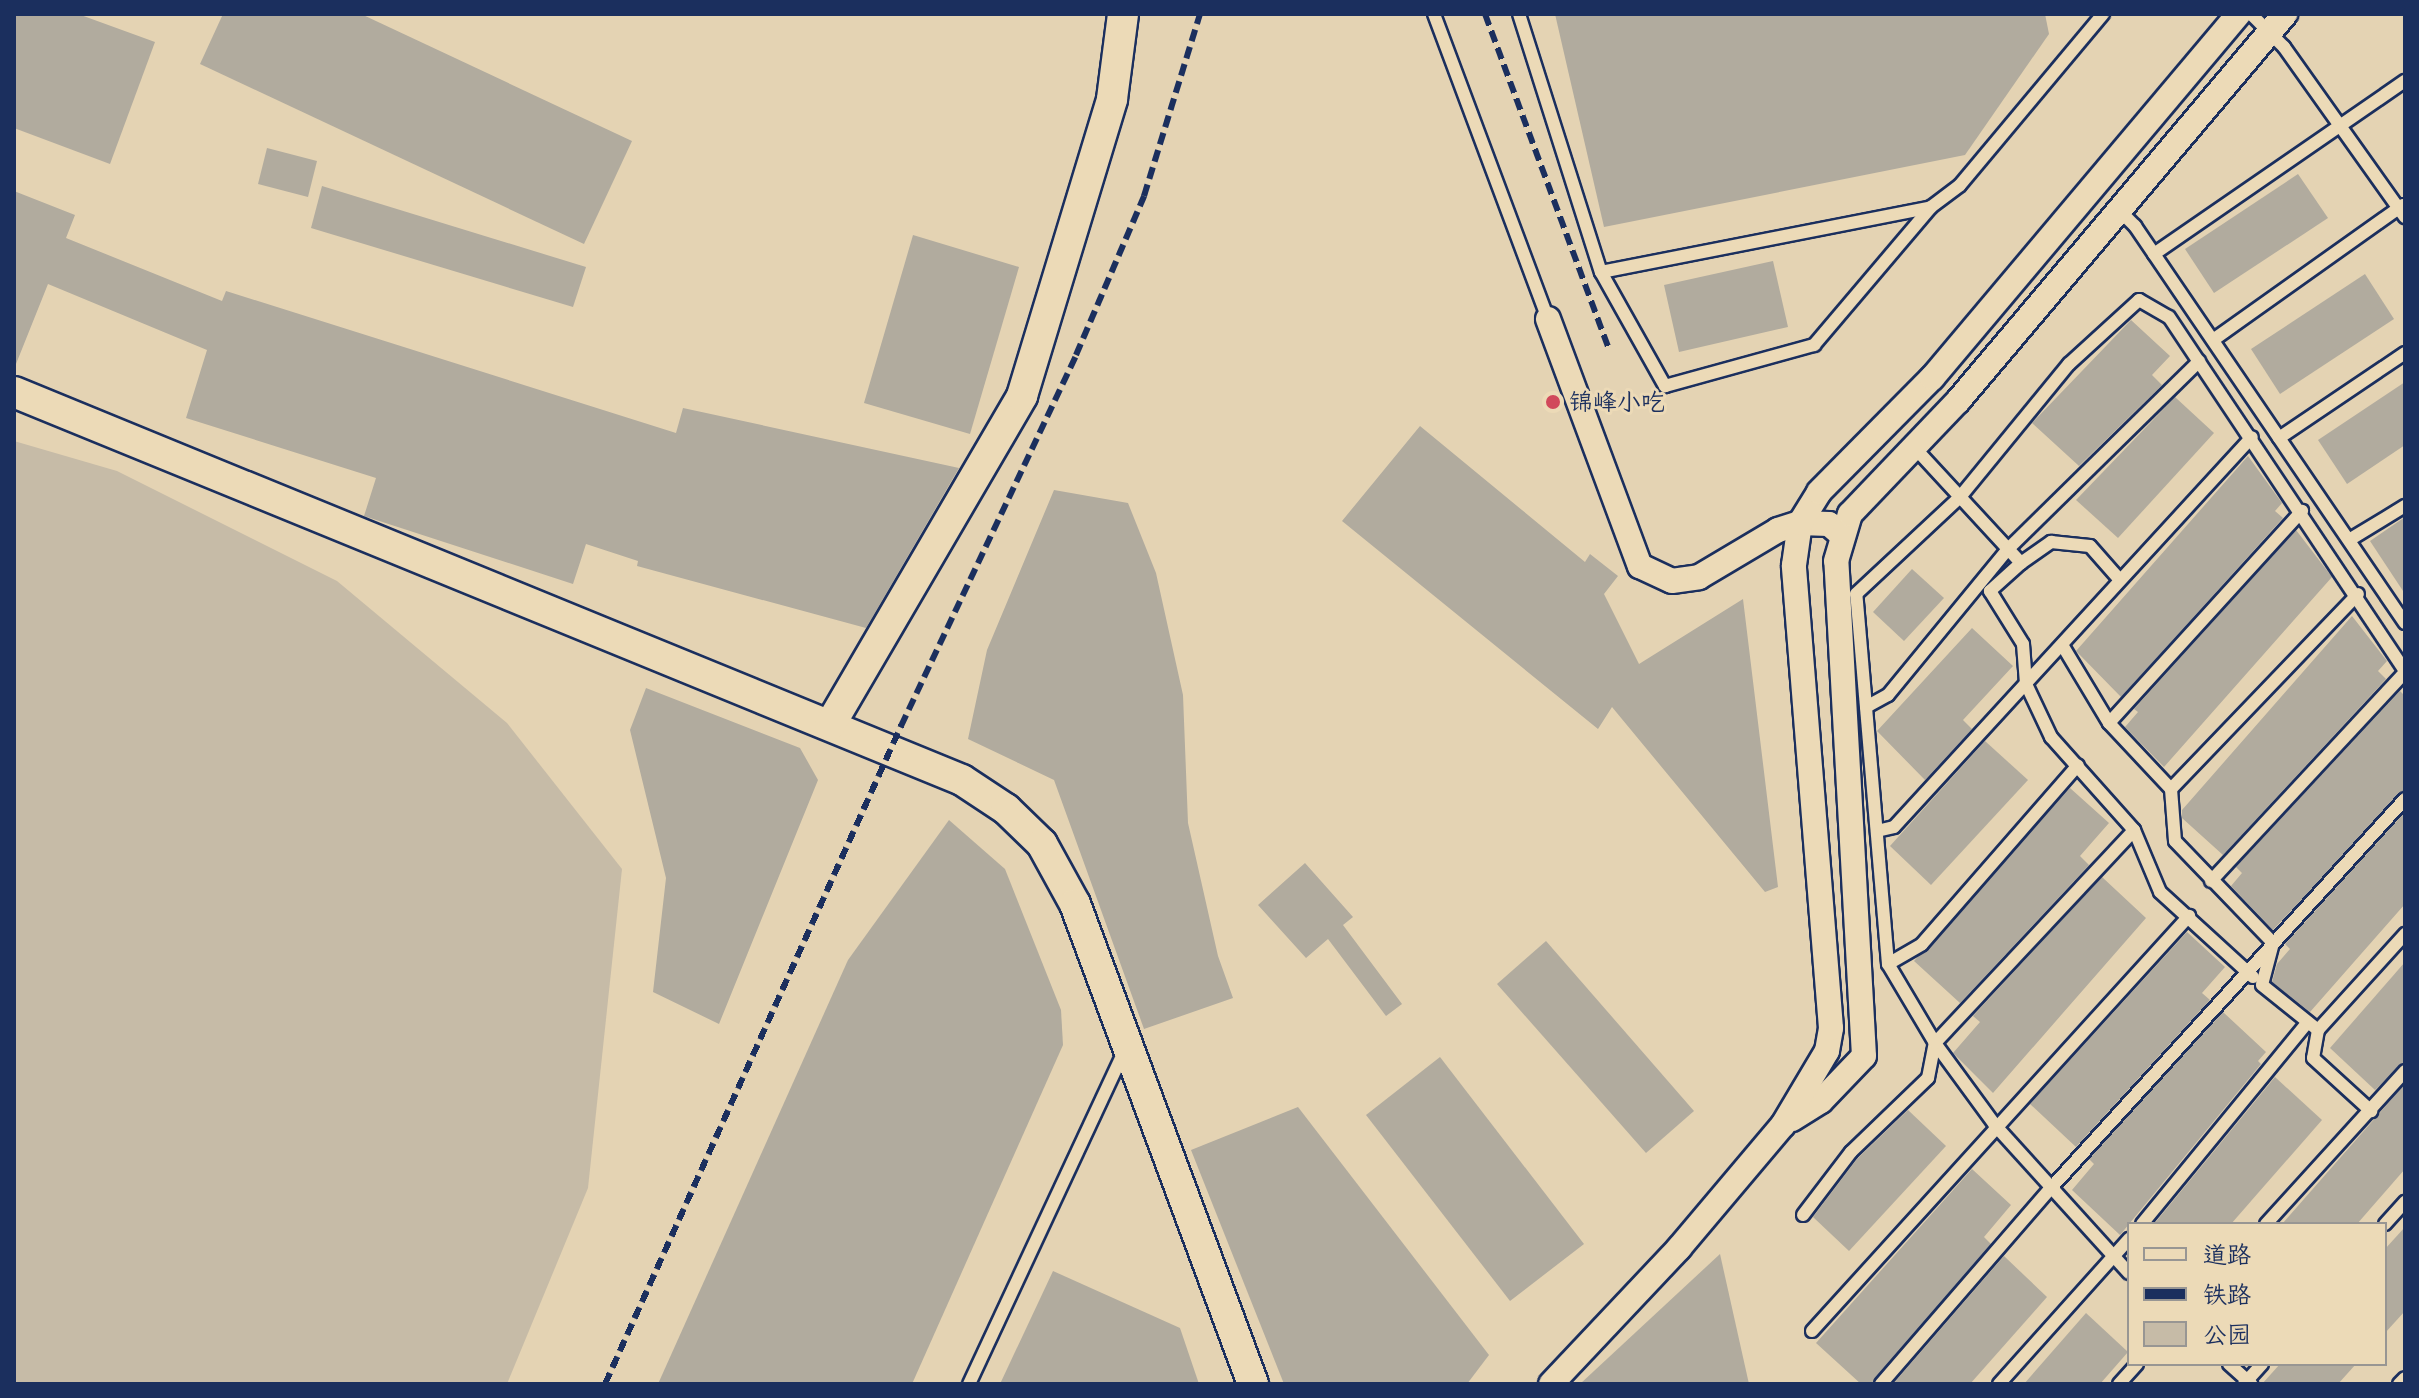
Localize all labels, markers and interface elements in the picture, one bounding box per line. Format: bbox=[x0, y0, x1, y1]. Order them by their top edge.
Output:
place label: 锦峰小吃 bbox=[1569, 388, 1665, 416]
marker: 锦峰小吃 bbox=[1544, 393, 1562, 411]
legend bbox=[2127, 1222, 2387, 1366]
text: 道路 bbox=[2203, 1238, 2251, 1270]
text: 铁路 bbox=[2203, 1278, 2251, 1310]
text: 公园 bbox=[2203, 1318, 2251, 1350]

